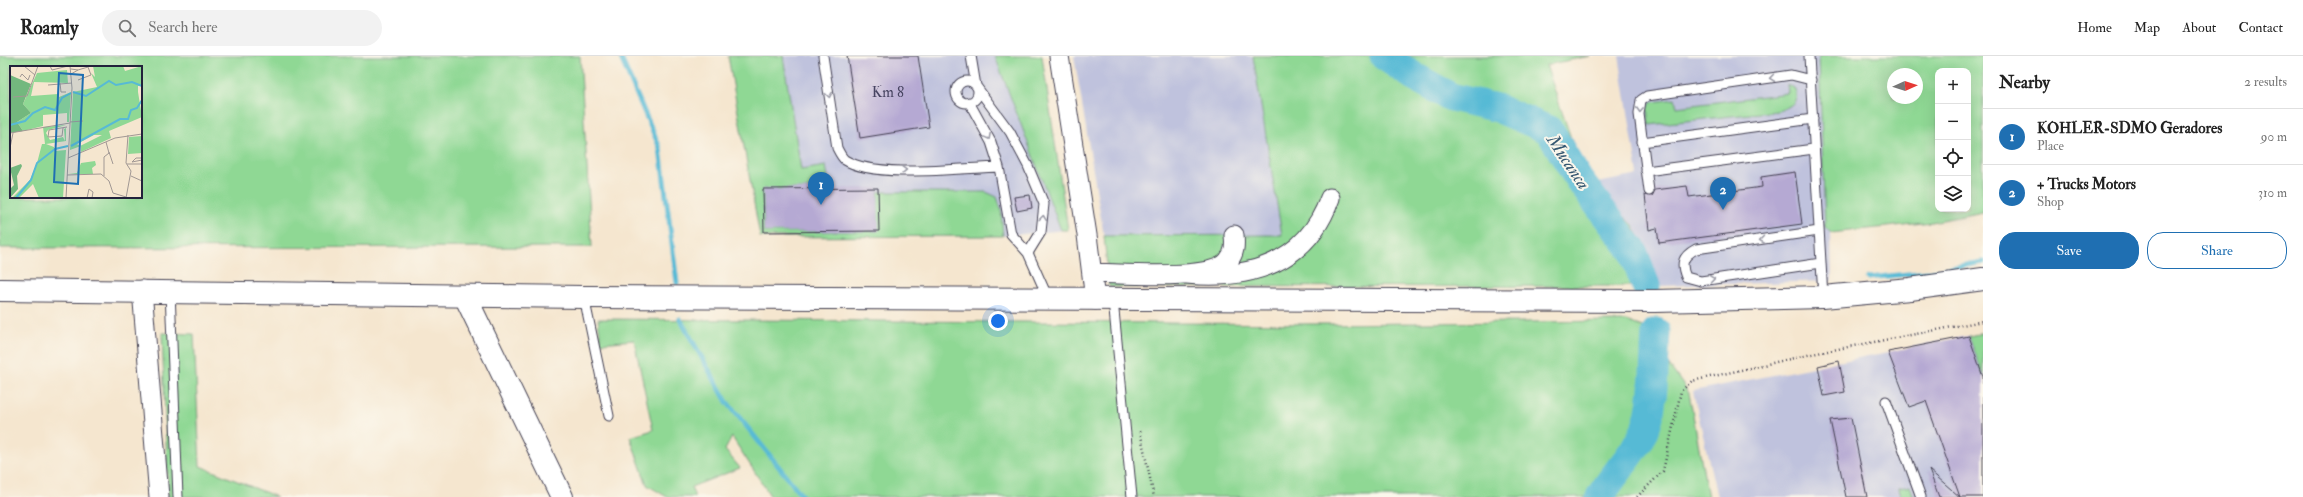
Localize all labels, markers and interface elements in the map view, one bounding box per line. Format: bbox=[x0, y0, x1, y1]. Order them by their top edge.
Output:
search box bbox=[102, 10, 382, 46]
text: Roamly bbox=[20, 16, 78, 40]
icon: search bbox=[116, 17, 138, 39]
text: Search here bbox=[148, 18, 218, 37]
text: Home bbox=[2077, 19, 2112, 36]
text: Map bbox=[2134, 19, 2160, 36]
text: About bbox=[2182, 19, 2216, 36]
text: Contact bbox=[2238, 19, 2283, 36]
inset map bbox=[10, 66, 142, 198]
north arrow bbox=[1887, 68, 1923, 104]
map controls bbox=[1935, 68, 1971, 212]
button: + bbox=[1935, 68, 1971, 104]
text: Nearby bbox=[1999, 72, 2050, 93]
one-way arrow bbox=[1769, 73, 1775, 82]
text: 2 results bbox=[2244, 74, 2287, 90]
house number: Km 8 bbox=[872, 83, 904, 102]
one-way arrow bbox=[824, 91, 833, 98]
button: − bbox=[1935, 104, 1971, 140]
one-way arrow bbox=[1635, 107, 1644, 114]
text: KOHLER-SDMO Geradores bbox=[2037, 119, 2222, 138]
water label: Mucanca bbox=[1541, 129, 1595, 194]
text: 1 bbox=[2010, 129, 2014, 145]
text: 90 m bbox=[2261, 129, 2287, 145]
one-way arrow bbox=[983, 132, 990, 140]
text: Place bbox=[2037, 138, 2064, 154]
button: locate bbox=[1935, 140, 1971, 176]
one-way arrow bbox=[901, 166, 907, 175]
pin: 1 bbox=[808, 172, 834, 205]
text: + Trucks Motors bbox=[2037, 175, 2136, 194]
button: layers bbox=[1935, 176, 1971, 212]
pin: 2 bbox=[1710, 177, 1736, 210]
text: 2 bbox=[2009, 185, 2015, 201]
text: 310 m bbox=[2258, 185, 2287, 201]
text: Shop bbox=[2037, 194, 2064, 210]
one-way arrow bbox=[1038, 215, 1047, 221]
button: Save bbox=[1999, 232, 2139, 269]
button: Share bbox=[2147, 232, 2287, 269]
one-way arrow bbox=[1759, 235, 1766, 244]
one-way arrow bbox=[1709, 276, 1715, 284]
your location bbox=[988, 311, 1008, 331]

